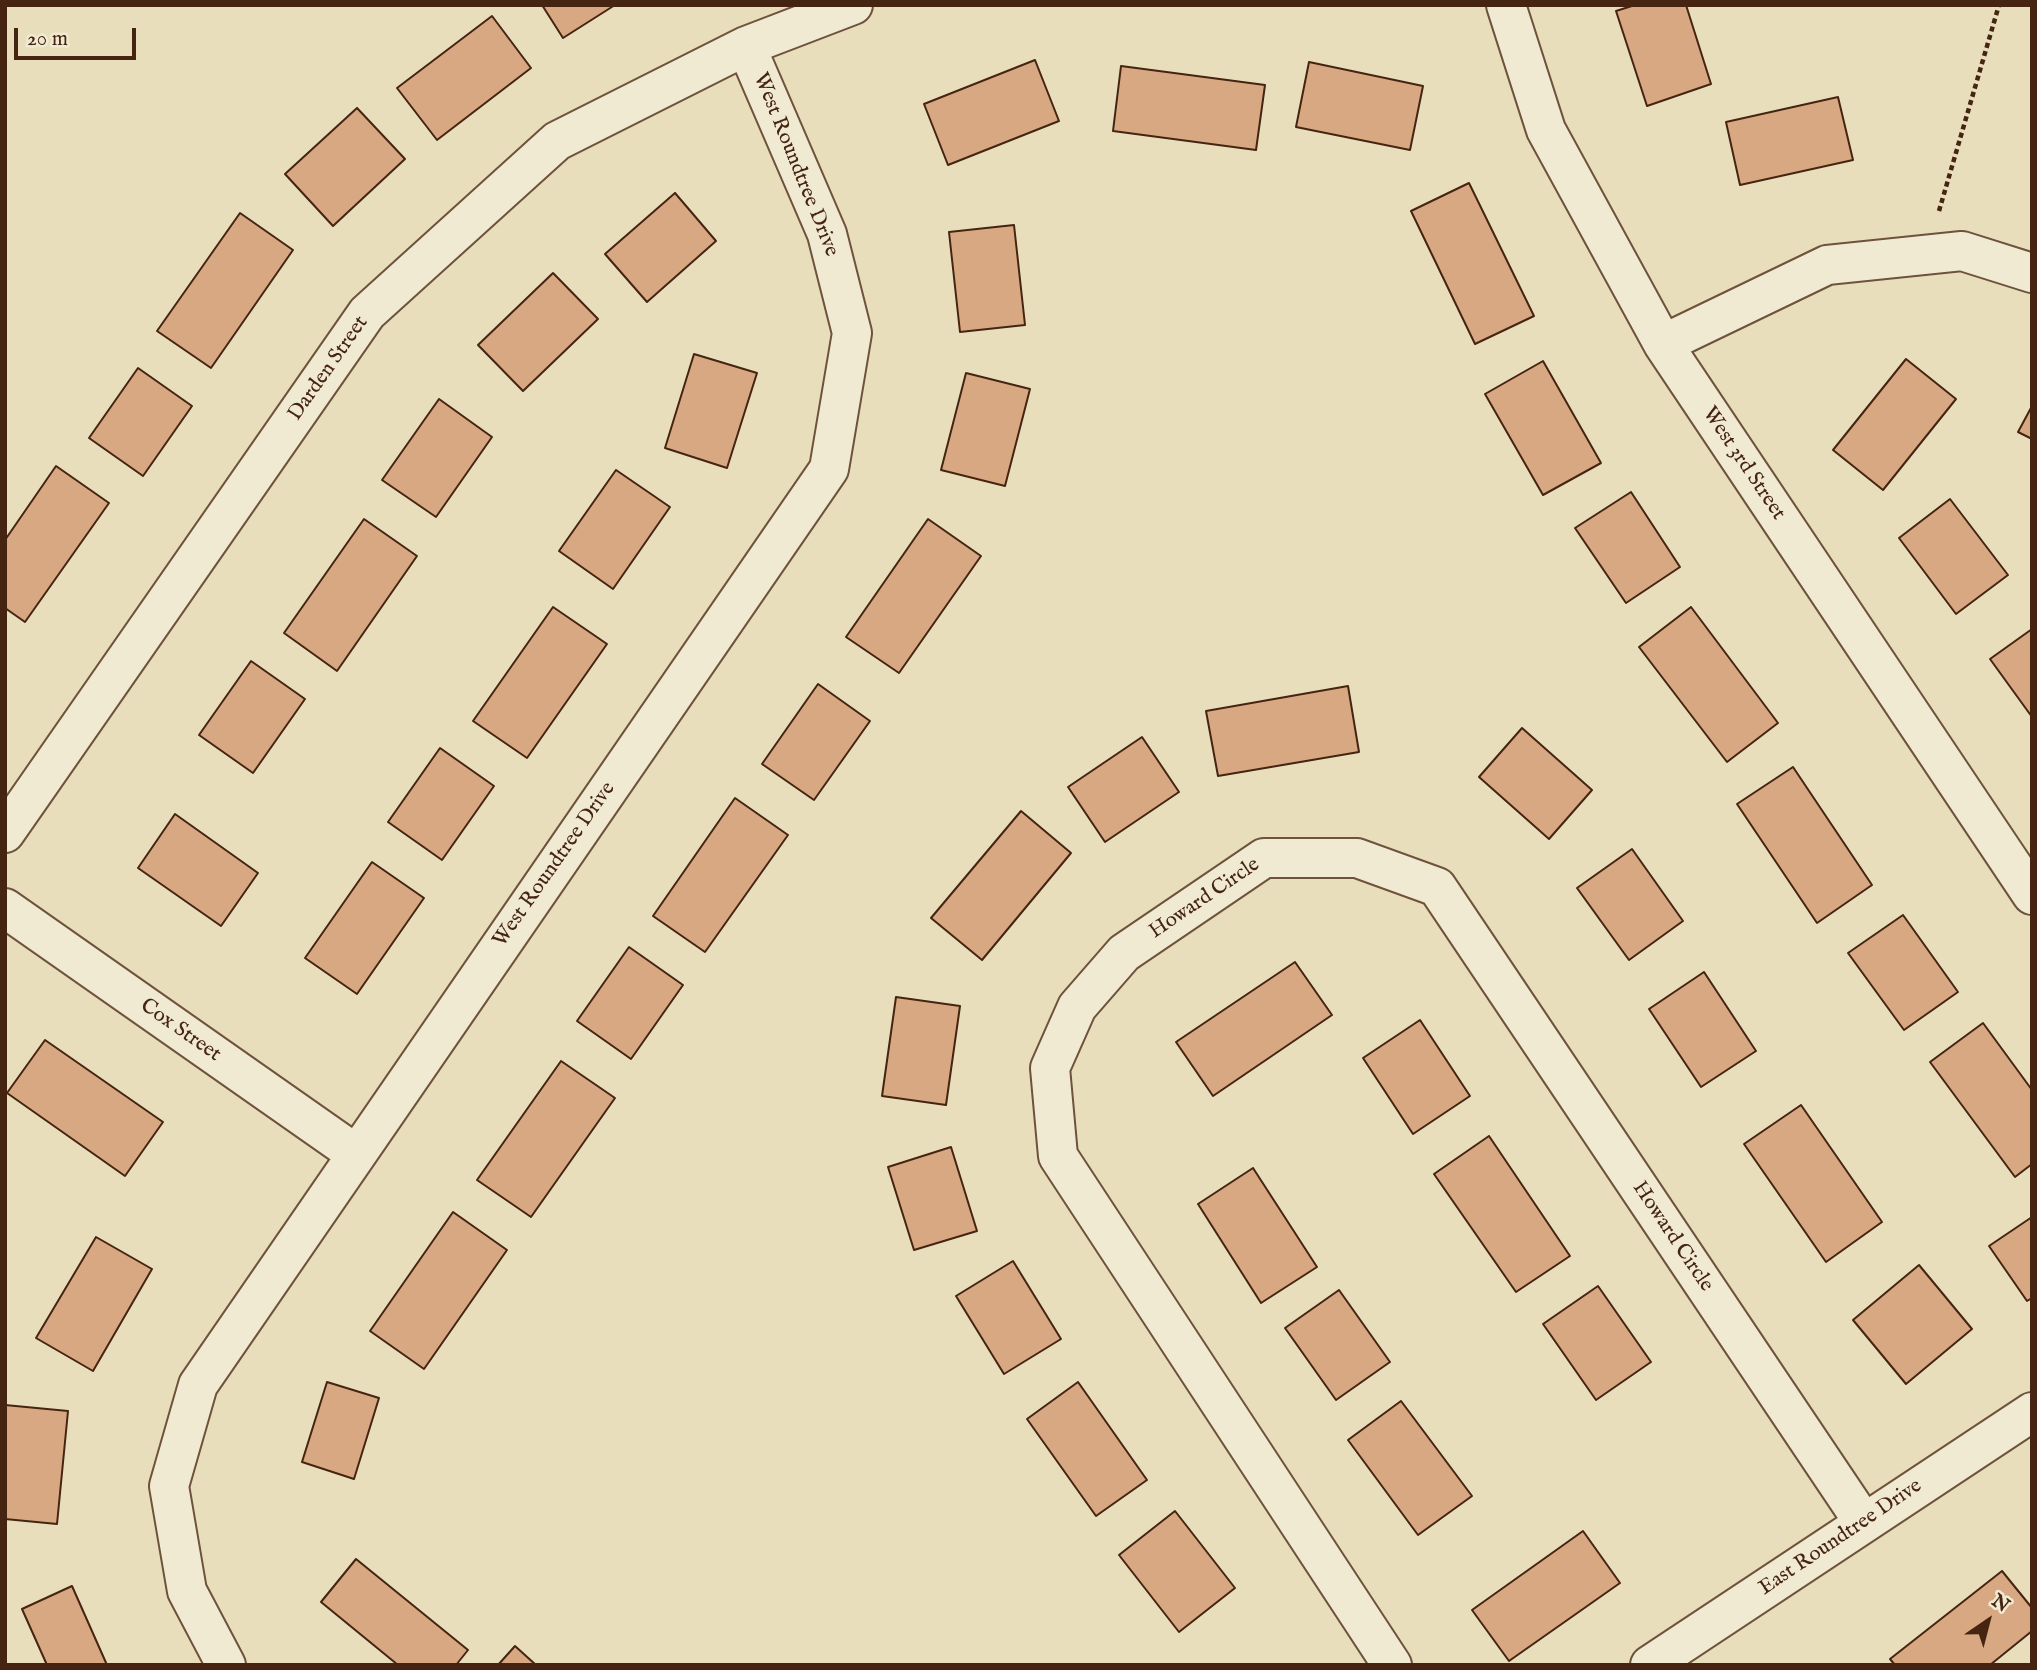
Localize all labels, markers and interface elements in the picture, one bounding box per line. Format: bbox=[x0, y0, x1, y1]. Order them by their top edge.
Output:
scale bar bbox=[18, 14, 140, 58]
text: 20 m bbox=[27, 26, 68, 53]
street label: West Roundtree Drive bbox=[747, 69, 843, 261]
street label: Darden Street bbox=[284, 312, 374, 426]
street label: West 3rd Street bbox=[1696, 403, 1790, 525]
street label: West Roundtree Drive bbox=[489, 778, 621, 952]
street label: Howard Circle bbox=[1145, 853, 1265, 945]
street label: Cox Street bbox=[135, 994, 225, 1068]
street label: Howard Circle bbox=[1626, 1177, 1718, 1297]
street label: East Roundtree Drive bbox=[1755, 1474, 1927, 1602]
north arrow bbox=[1953, 1586, 2023, 1656]
text: N bbox=[1986, 1589, 2014, 1618]

